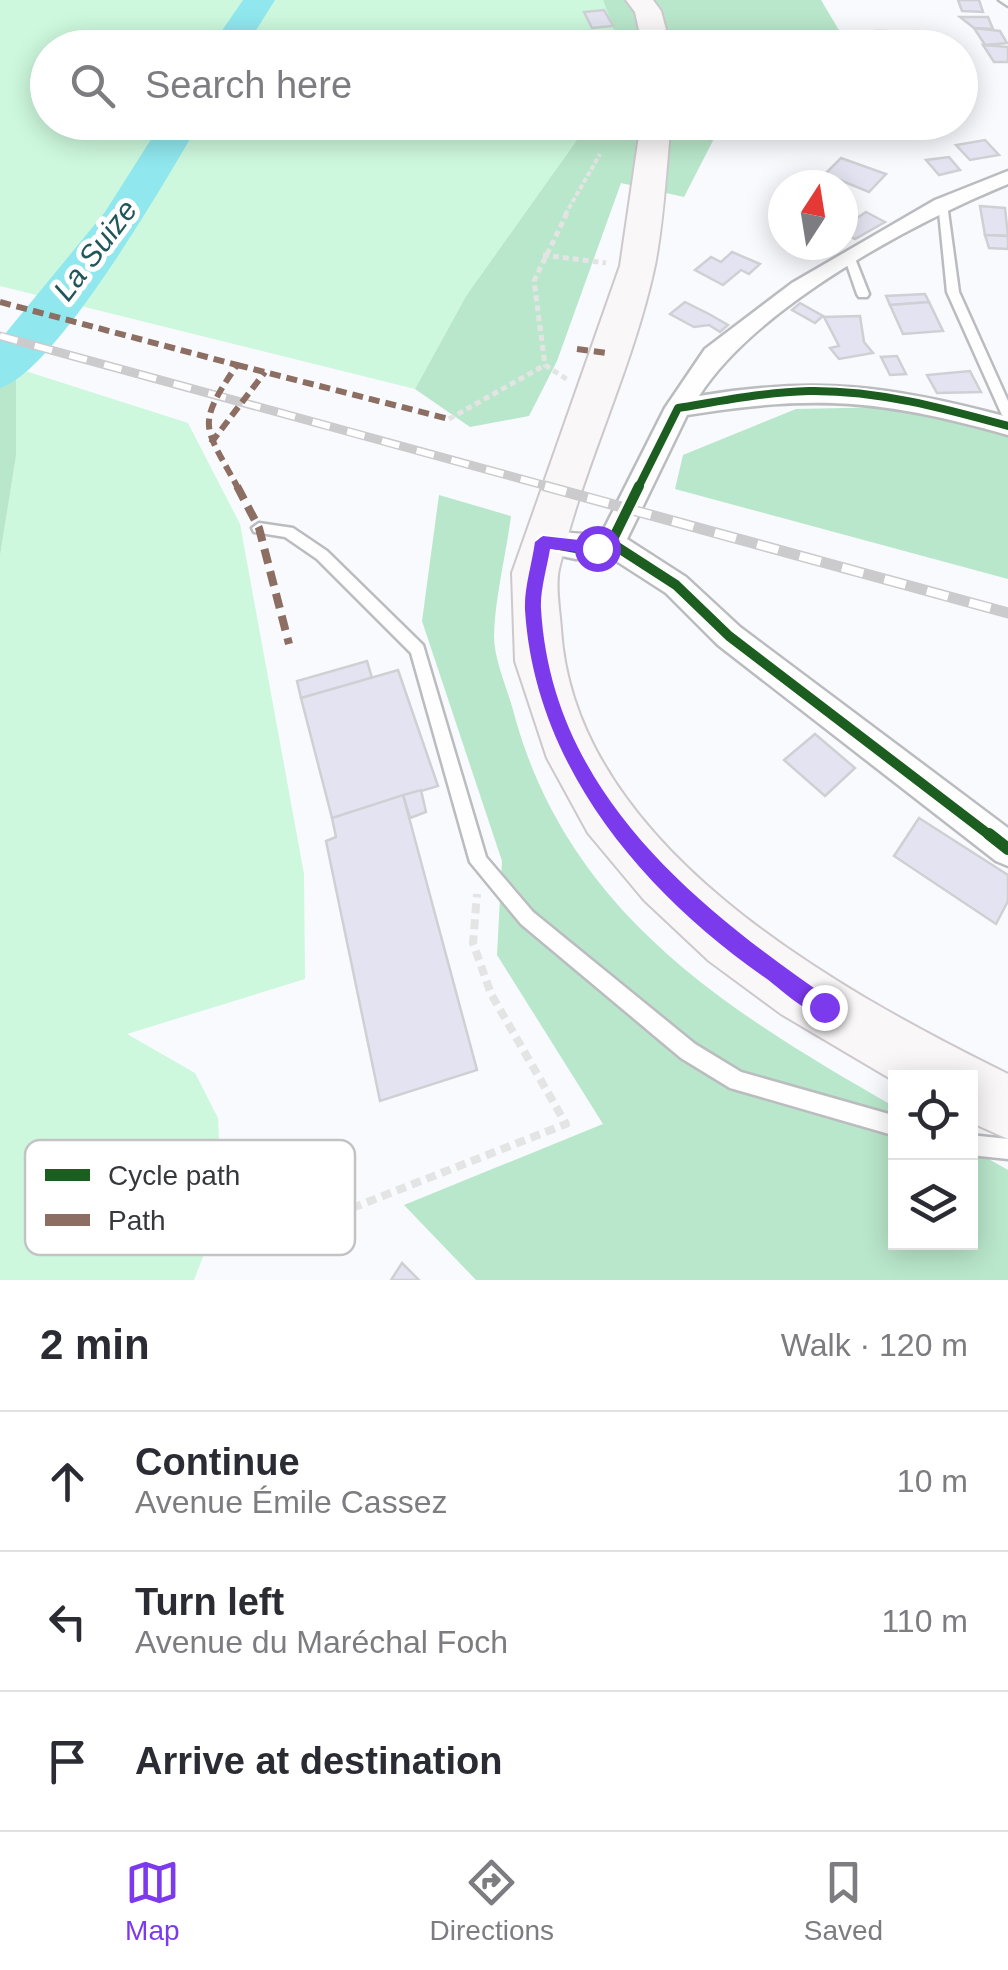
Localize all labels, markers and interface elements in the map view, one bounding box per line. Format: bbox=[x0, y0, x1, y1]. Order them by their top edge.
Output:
search box bbox=[30, 30, 978, 140]
icon: search bbox=[65, 58, 120, 113]
text: Search here bbox=[145, 64, 352, 106]
north arrow bbox=[768, 170, 858, 260]
water label: La Suize bbox=[47, 193, 143, 307]
route start bbox=[575, 526, 621, 572]
route end bbox=[802, 985, 848, 1031]
map controls bbox=[888, 1070, 978, 1250]
button: locate bbox=[888, 1070, 978, 1160]
legend bbox=[25, 1140, 355, 1255]
text: Cycle path bbox=[108, 1160, 240, 1191]
button: layers bbox=[888, 1160, 978, 1250]
text: Path bbox=[108, 1205, 166, 1236]
text: 2 min bbox=[40, 1321, 150, 1368]
text: Walk · 120 m bbox=[781, 1327, 968, 1363]
text: Continue bbox=[135, 1441, 300, 1483]
icon: ahead bbox=[40, 1454, 95, 1509]
text: 10 m bbox=[897, 1463, 968, 1499]
text: Avenue Émile Cassez bbox=[135, 1484, 447, 1520]
text: Turn left bbox=[135, 1581, 284, 1623]
icon: left bbox=[40, 1594, 95, 1649]
text: 110 m bbox=[881, 1603, 968, 1639]
text: Avenue du Maréchal Foch bbox=[135, 1624, 508, 1660]
icon: arrive bbox=[40, 1734, 95, 1789]
text: Arrive at destination bbox=[135, 1740, 502, 1782]
tab: Map bbox=[125, 1855, 180, 1947]
tab: Directions bbox=[430, 1855, 554, 1947]
tab: Saved bbox=[804, 1855, 883, 1947]

